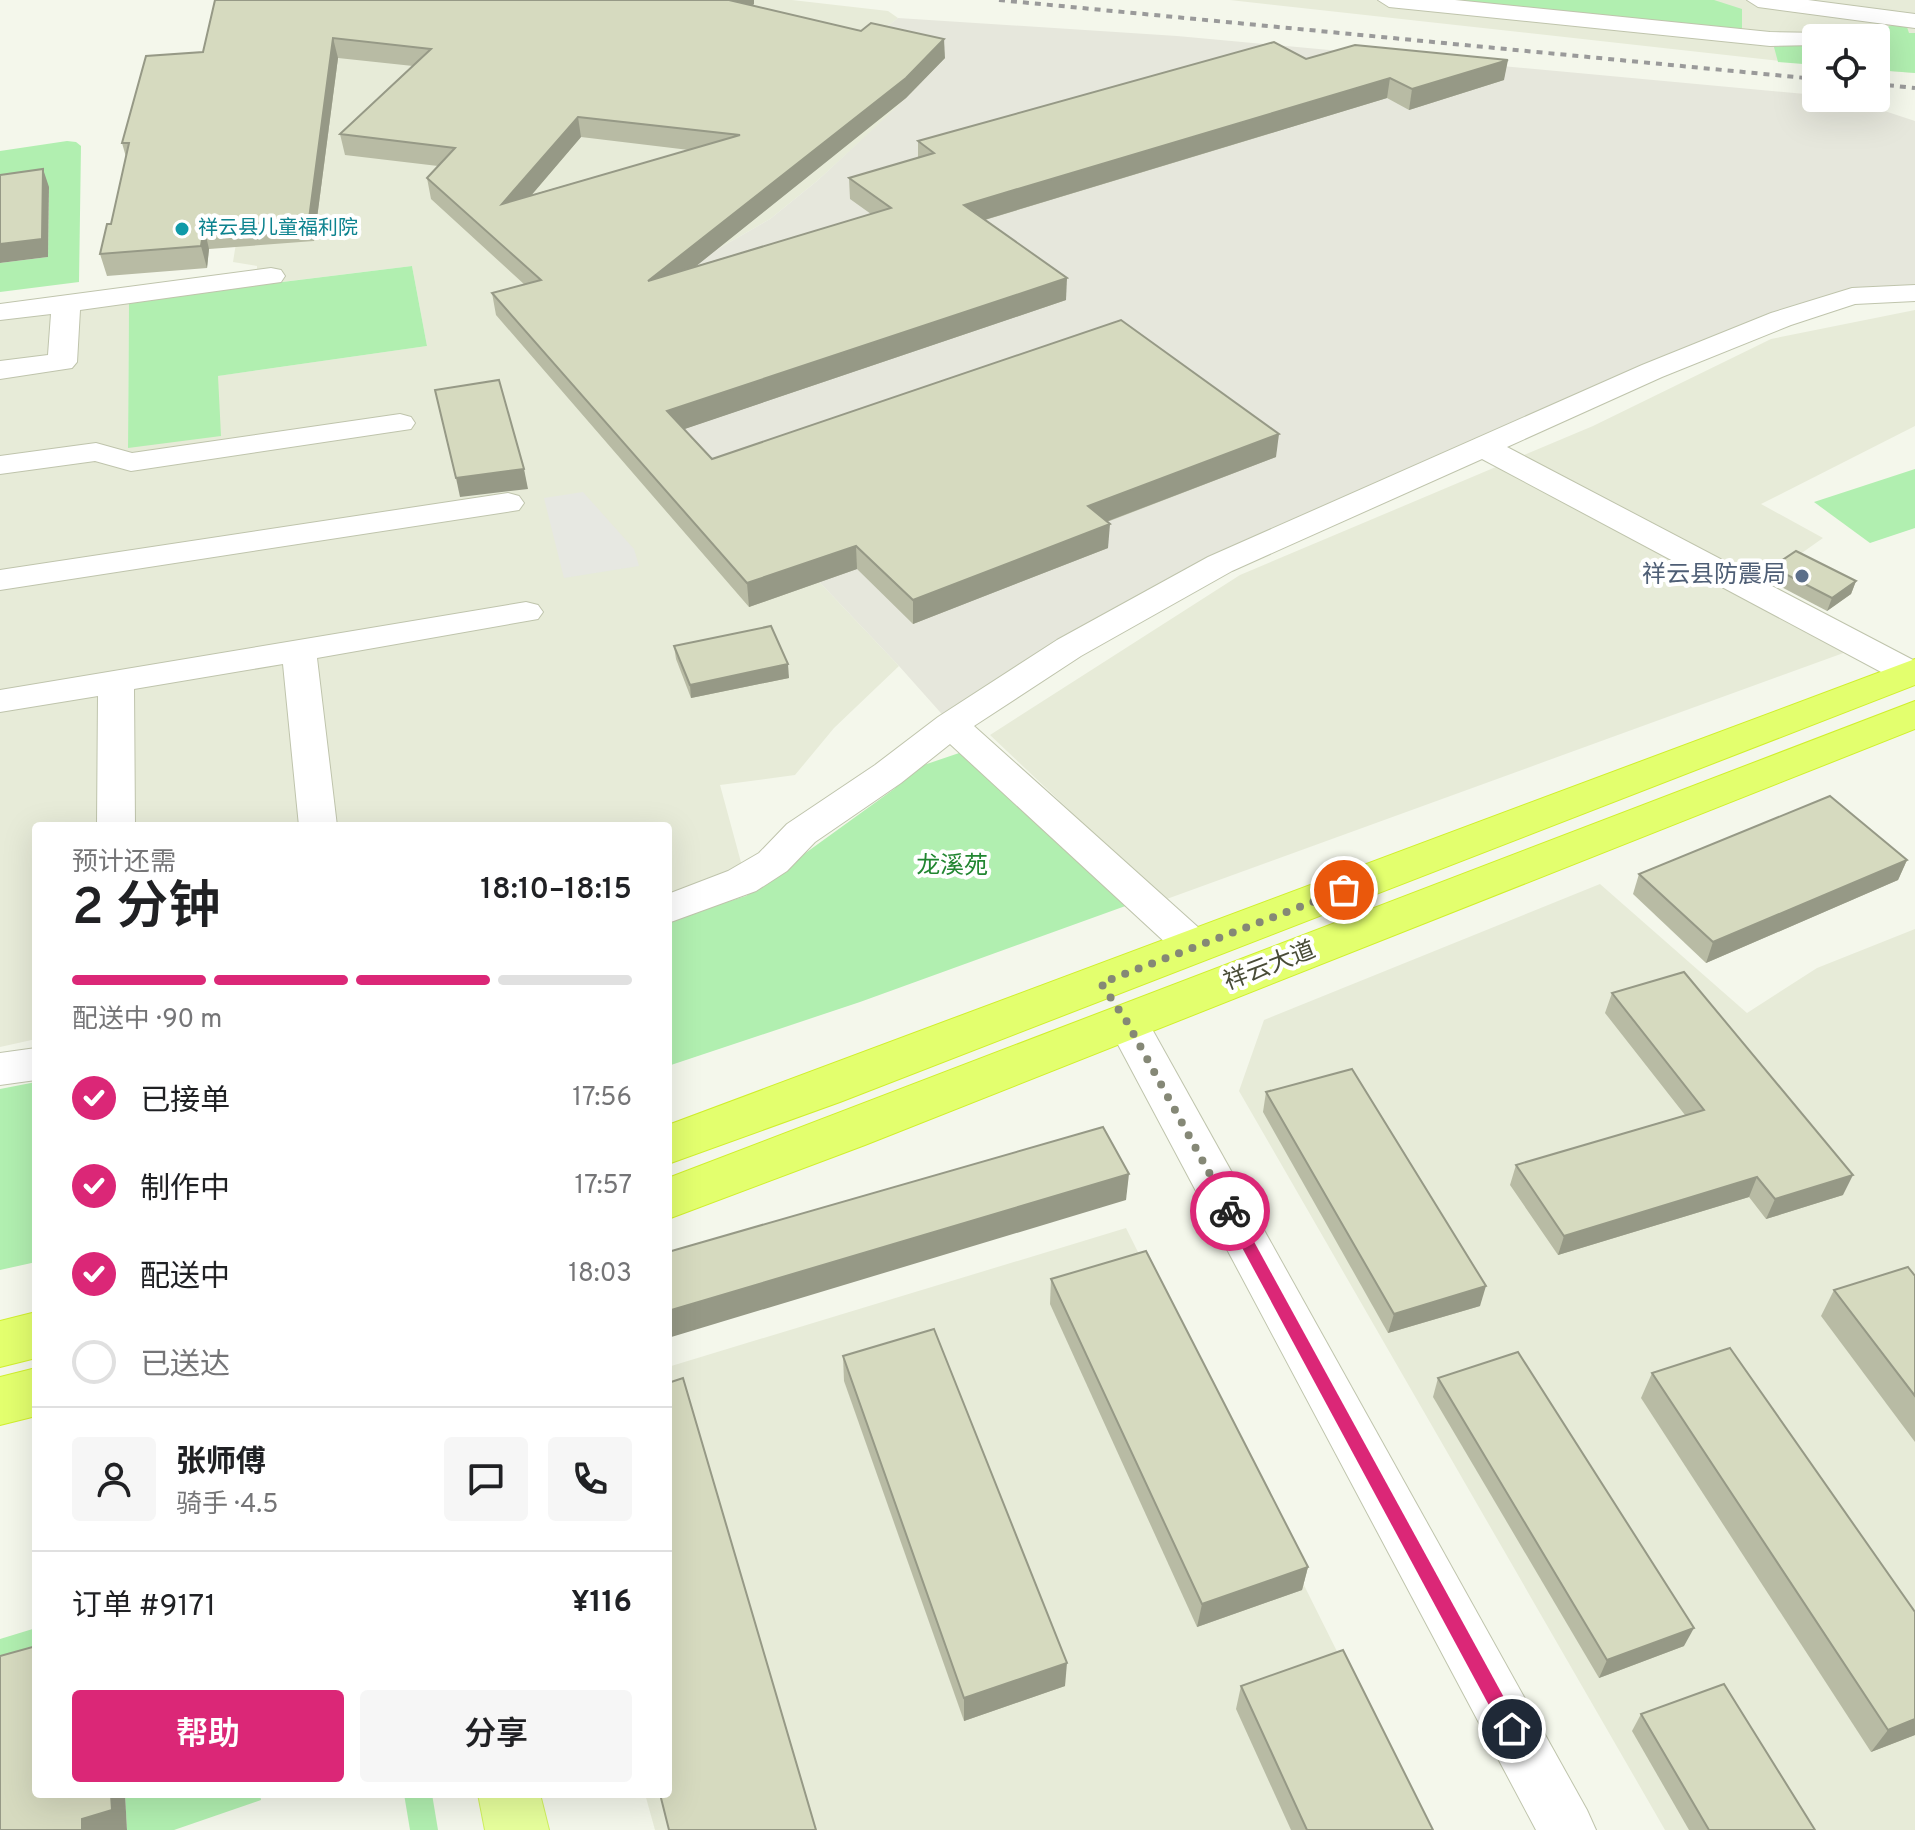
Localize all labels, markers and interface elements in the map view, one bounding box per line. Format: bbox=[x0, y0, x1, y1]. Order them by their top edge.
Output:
map controls bbox=[1802, 24, 1890, 112]
button: locate bbox=[1802, 24, 1890, 112]
place label: 祥云县儿童福利院 bbox=[198, 216, 358, 242]
marker: 祥云县儿童福利院 bbox=[173, 220, 191, 238]
place label: 祥云县防震局 bbox=[1642, 561, 1786, 591]
marker: 祥云县防震局 bbox=[1793, 567, 1811, 585]
text: 预计还需 bbox=[72, 847, 176, 880]
park label: 龙溪苑 bbox=[916, 852, 988, 882]
pin bbox=[1310, 856, 1378, 924]
icon: bag bbox=[1322, 868, 1366, 912]
text: 18:10–18:15 bbox=[480, 872, 632, 909]
text: 2 分钟 bbox=[72, 877, 221, 943]
street label: 祥云大道 bbox=[1220, 936, 1320, 998]
text: 配送中 · 90 m bbox=[72, 1004, 222, 1037]
icon: check bbox=[72, 1076, 116, 1120]
text: 17:56 bbox=[572, 1082, 632, 1115]
text: 已接单 bbox=[140, 1084, 230, 1121]
icon: check bbox=[72, 1164, 116, 1208]
text: 17:57 bbox=[575, 1170, 632, 1203]
courier bbox=[1190, 1171, 1270, 1251]
text: 制作中 bbox=[140, 1172, 230, 1209]
icon: bike bbox=[1208, 1189, 1252, 1233]
icon: check bbox=[72, 1252, 116, 1296]
text: 18:03 bbox=[568, 1258, 632, 1291]
text: 配送中 bbox=[140, 1260, 230, 1297]
text: 已送达 bbox=[140, 1348, 230, 1385]
button: person bbox=[72, 1437, 156, 1521]
button: chat bbox=[444, 1437, 528, 1521]
button: phone bbox=[548, 1437, 632, 1521]
text: 张师傅 bbox=[176, 1445, 266, 1482]
text: 骑手 · 4.5 bbox=[176, 1489, 278, 1522]
text: ¥116 bbox=[571, 1585, 632, 1622]
text: 订单 #9171 bbox=[72, 1589, 216, 1626]
button: 帮助 bbox=[72, 1690, 344, 1782]
button: 分享 bbox=[360, 1690, 632, 1782]
pin bbox=[1478, 1695, 1546, 1763]
icon: home bbox=[1490, 1707, 1534, 1751]

